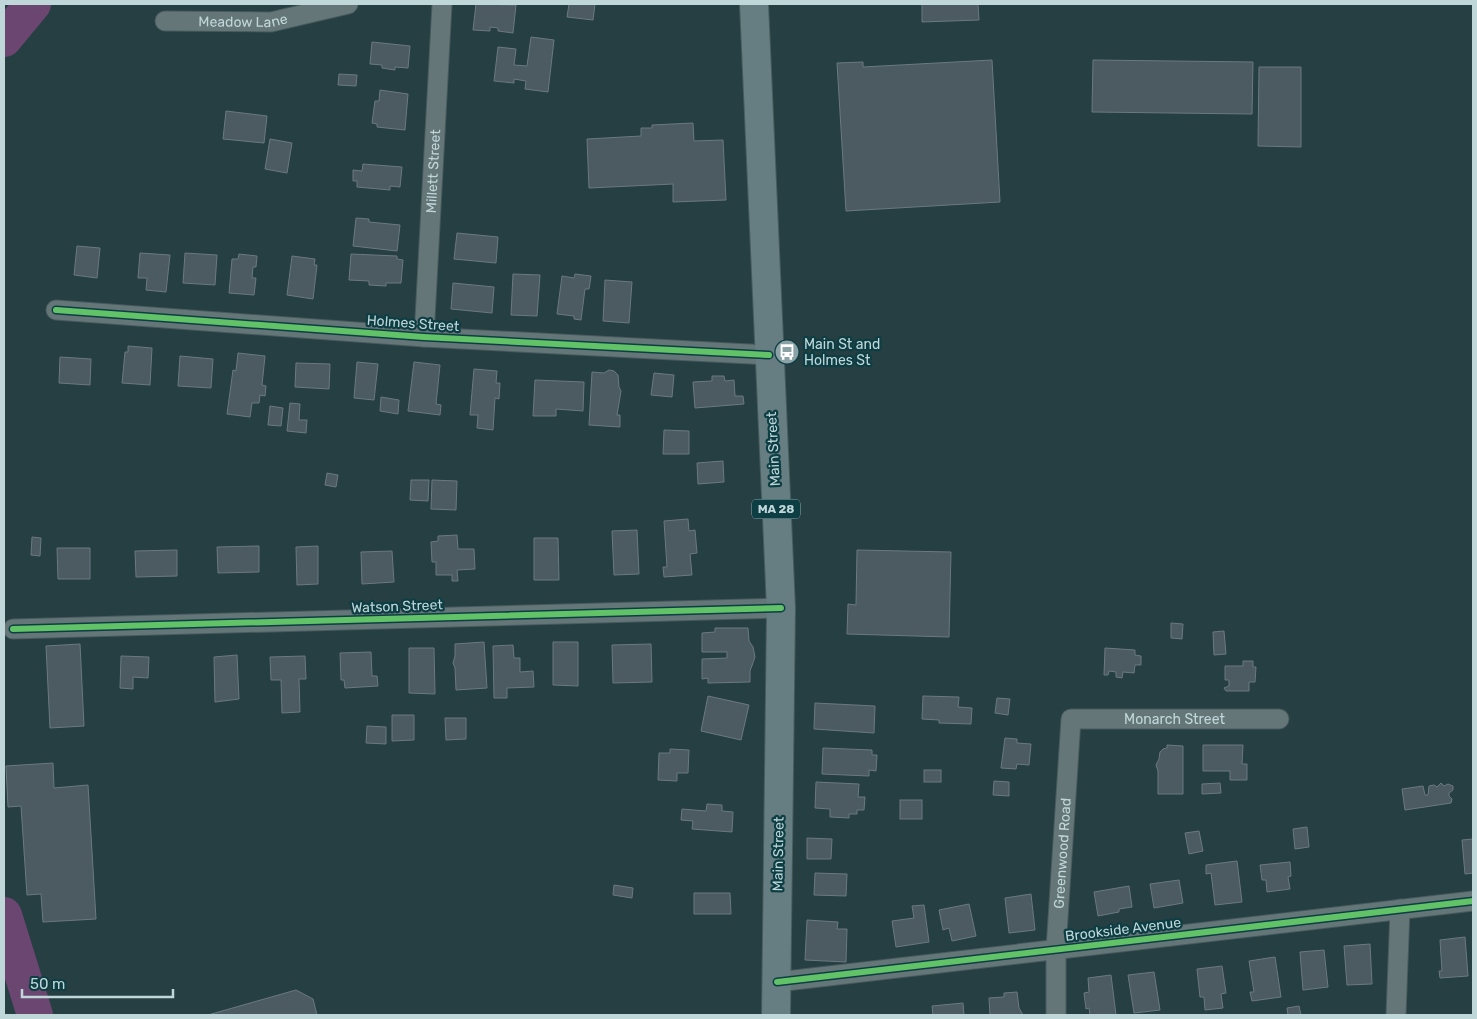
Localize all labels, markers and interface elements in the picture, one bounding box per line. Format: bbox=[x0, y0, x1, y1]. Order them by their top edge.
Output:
street label: Meadow Lane bbox=[198, 10, 289, 31]
street label: Millett Street bbox=[423, 128, 444, 214]
street label: Holmes Street bbox=[366, 312, 460, 335]
place label: Main St and Holmes St bbox=[804, 336, 880, 369]
bus stop icon: Main St and Holmes St bbox=[774, 339, 800, 365]
street label: Main Street bbox=[763, 411, 784, 487]
road number: MA 28 bbox=[752, 499, 800, 518]
street label: Watson Street bbox=[351, 596, 444, 617]
street label: Monarch Street bbox=[1124, 711, 1225, 728]
street label: Greenwood Road bbox=[1051, 797, 1075, 909]
street label: Main Street bbox=[769, 816, 788, 891]
street label: Brookside Avenue bbox=[1064, 914, 1182, 945]
scale bar bbox=[22, 966, 174, 998]
text: 50 m bbox=[30, 975, 65, 993]

